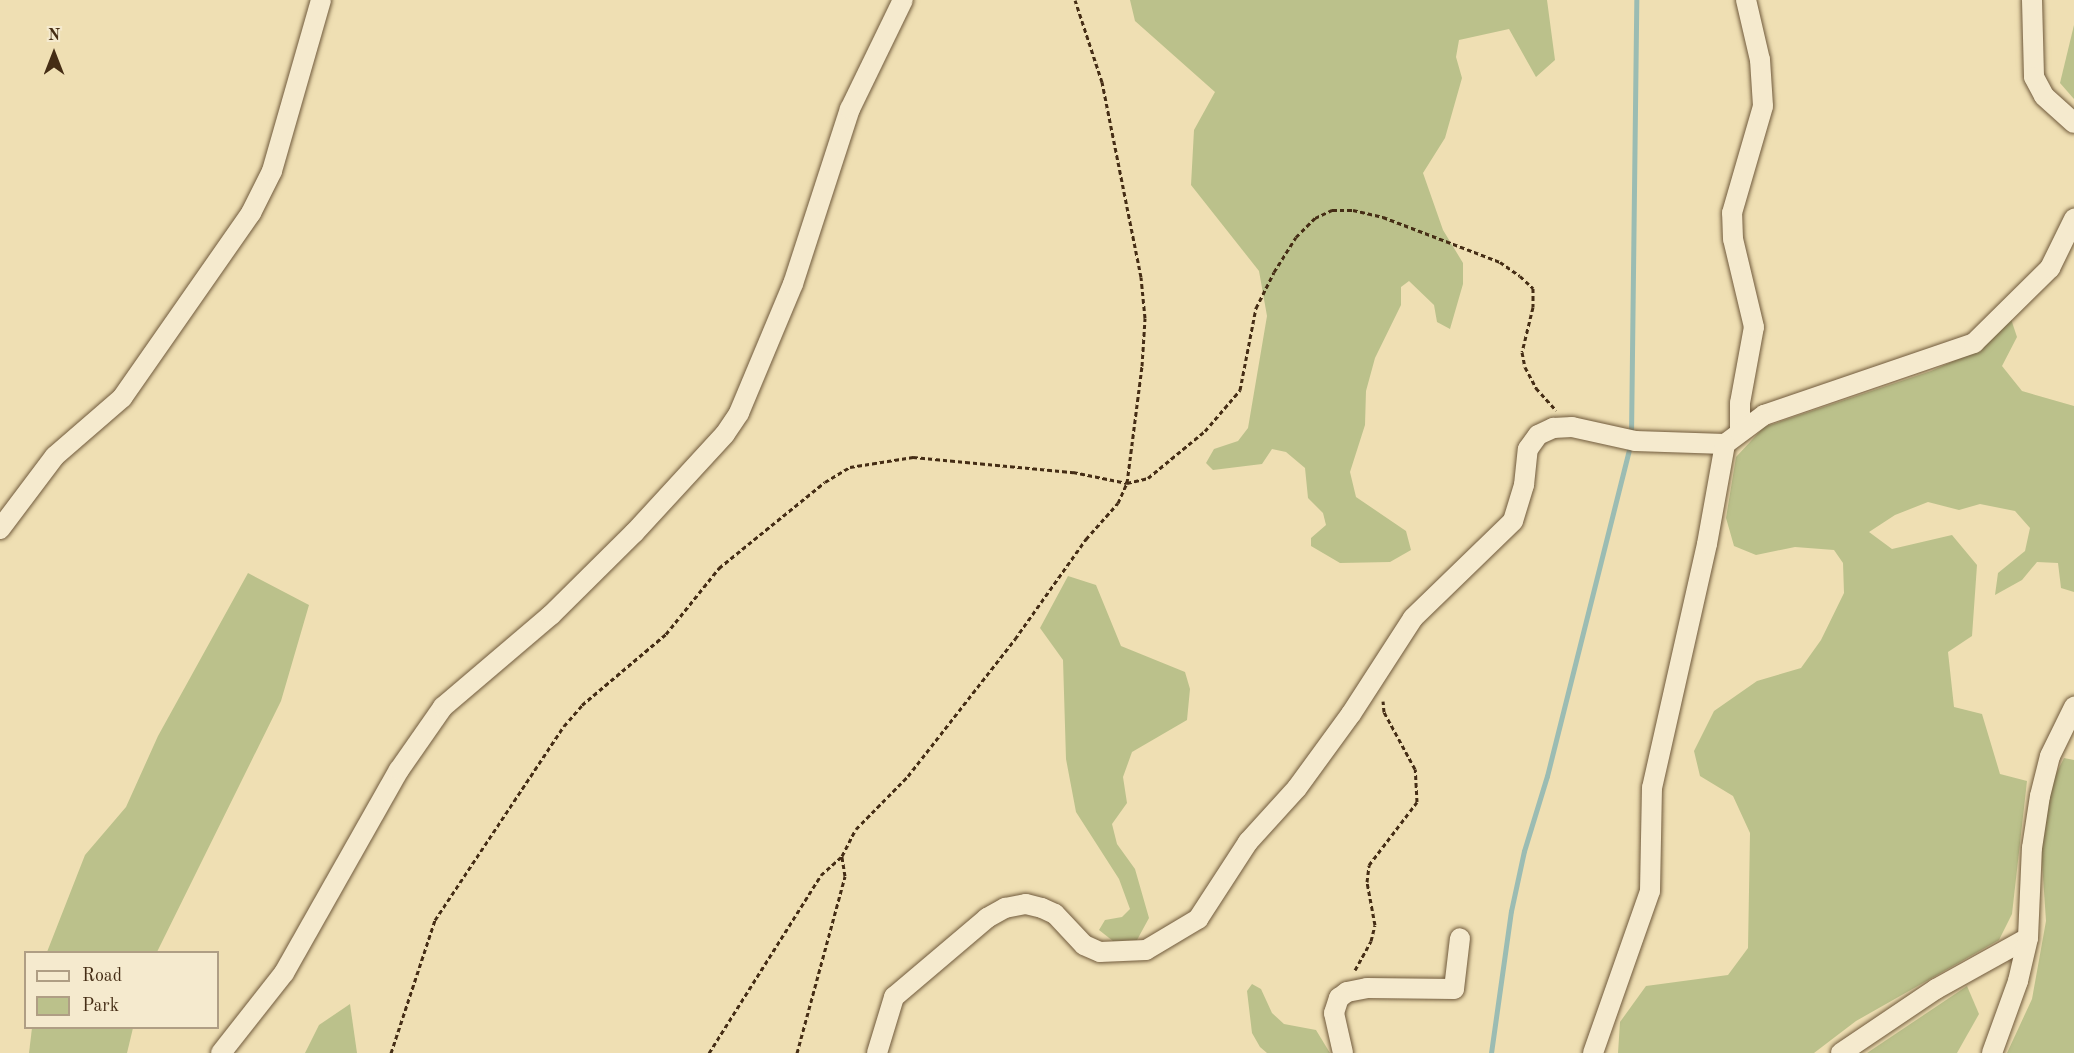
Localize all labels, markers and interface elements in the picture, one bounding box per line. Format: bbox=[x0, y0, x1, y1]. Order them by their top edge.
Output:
north arrow bbox=[24, 24, 84, 84]
text: N bbox=[48, 28, 60, 44]
legend bbox=[24, 951, 219, 1029]
text: Road bbox=[82, 967, 122, 985]
text: Park bbox=[82, 997, 119, 1015]

